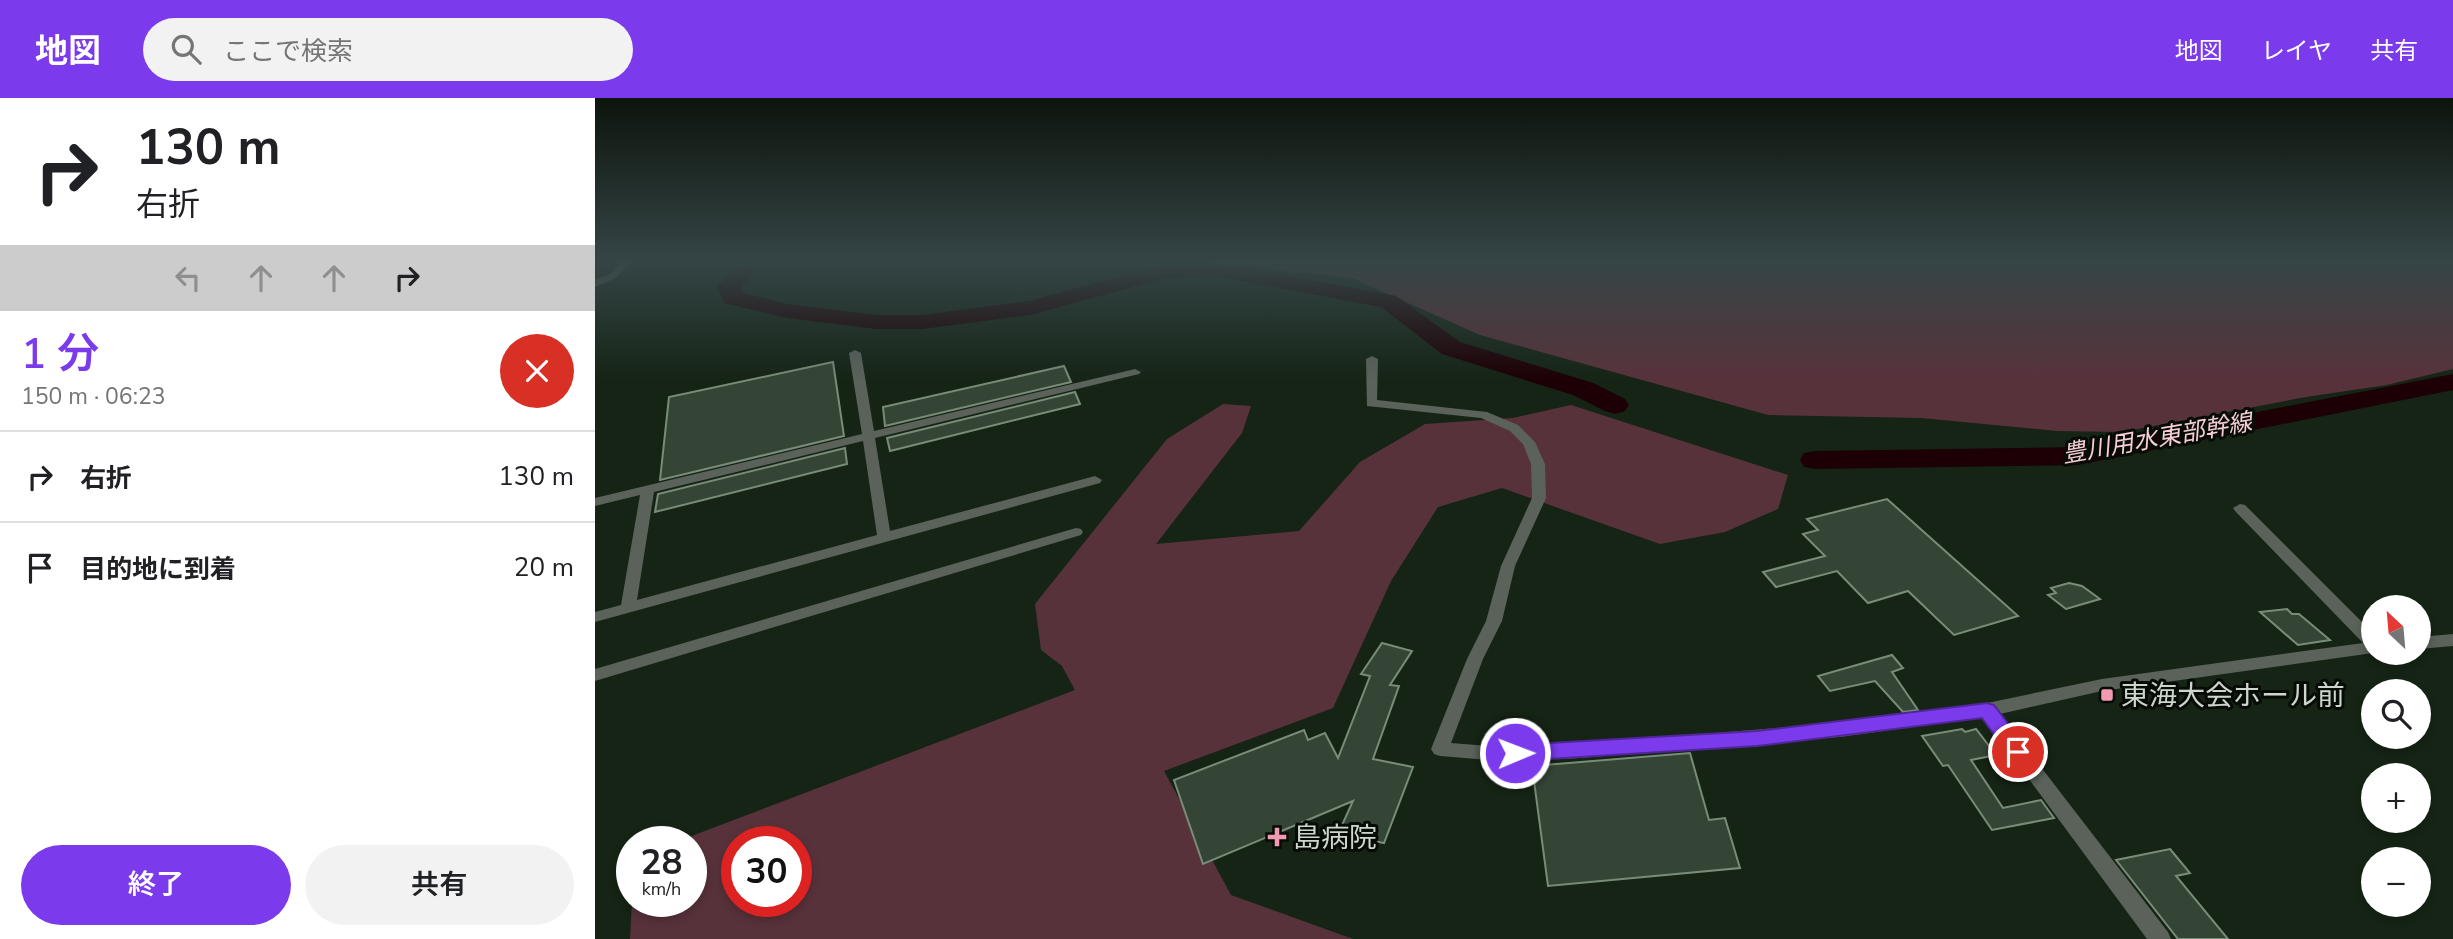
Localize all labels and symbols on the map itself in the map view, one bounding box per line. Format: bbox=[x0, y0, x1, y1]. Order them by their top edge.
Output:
water label: 豊川用水東部幹線 bbox=[2060, 405, 2257, 470]
north arrow bbox=[2361, 595, 2431, 665]
place label: 東海大会ホール前 bbox=[2121, 677, 2345, 715]
marker: 東海大会ホール前 bbox=[2099, 687, 2115, 703]
position arrow bbox=[1478, 716, 1552, 790]
pin bbox=[1988, 722, 2048, 782]
place label: 島病院 bbox=[1293, 819, 1377, 857]
speed limit sign: 30 bbox=[721, 826, 812, 917]
marker: 島病院 bbox=[1267, 827, 1287, 847]

